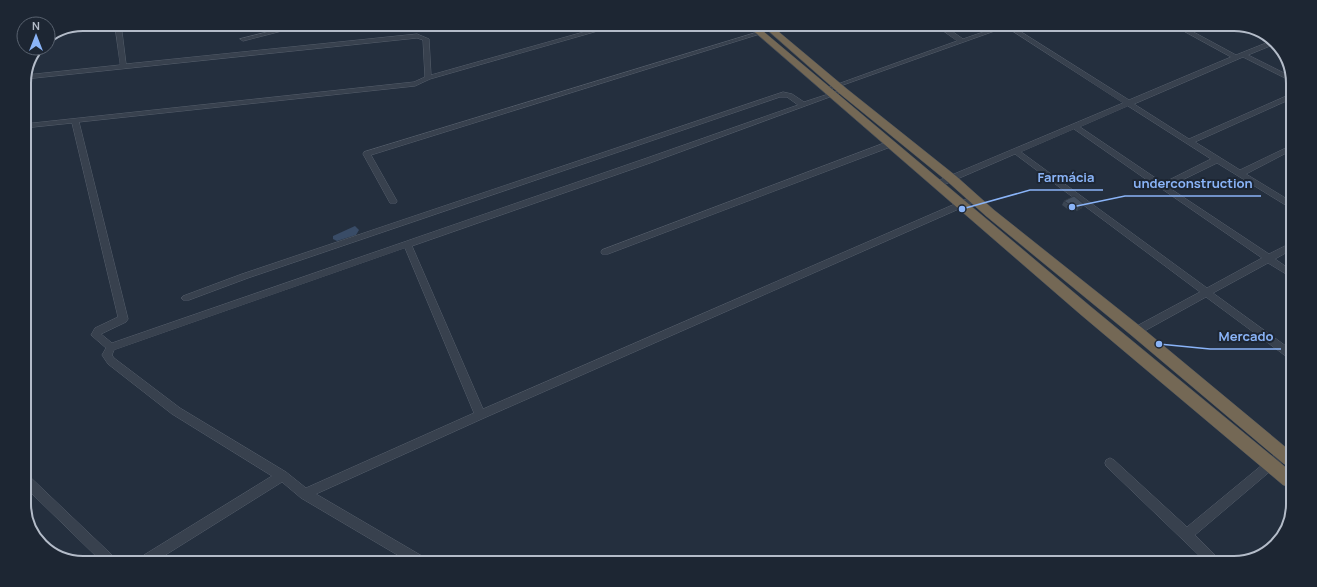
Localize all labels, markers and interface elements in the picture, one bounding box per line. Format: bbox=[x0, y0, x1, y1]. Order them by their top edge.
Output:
north arrow bbox=[16, 16, 56, 56]
text: N bbox=[32, 18, 40, 33]
callout: Farmácia bbox=[1030, 165, 1103, 190]
text: Farmácia bbox=[1038, 168, 1094, 186]
callout: underconstruction bbox=[1125, 171, 1261, 196]
text: underconstruction bbox=[1133, 174, 1253, 192]
callout: Mercado bbox=[1210, 324, 1281, 349]
text: Mercado bbox=[1219, 327, 1273, 345]

